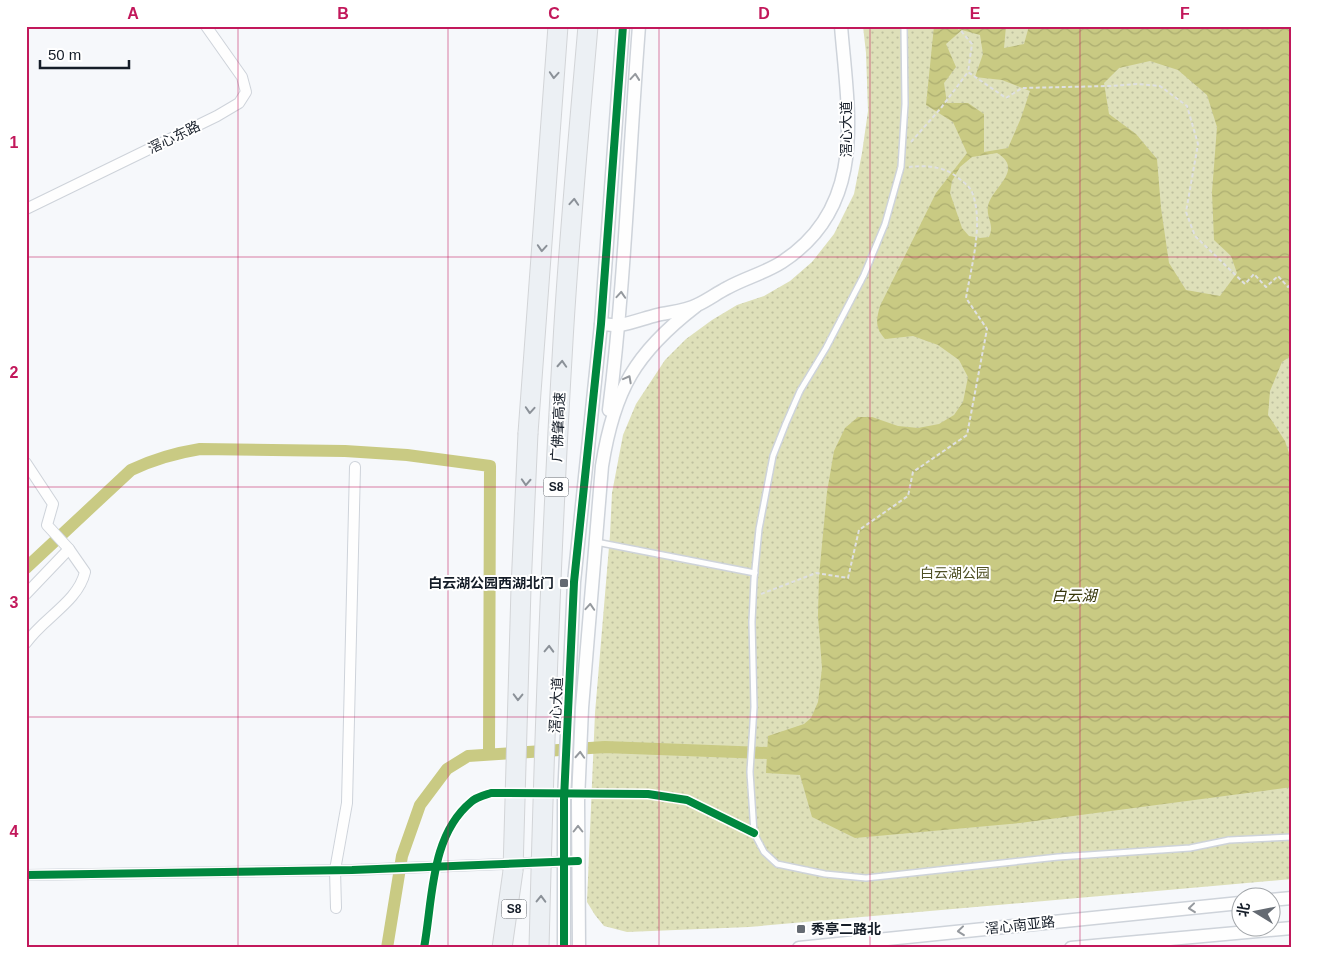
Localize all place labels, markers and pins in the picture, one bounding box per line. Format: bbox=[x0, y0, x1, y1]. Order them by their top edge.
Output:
place label: 白云湖公园西湖北门 bbox=[428, 575, 554, 591]
marker: 白云湖公园西湖北门 bbox=[558, 577, 570, 589]
place label: 秀亭二路北 bbox=[811, 921, 881, 937]
marker: 秀亭二路北 bbox=[795, 923, 807, 935]

